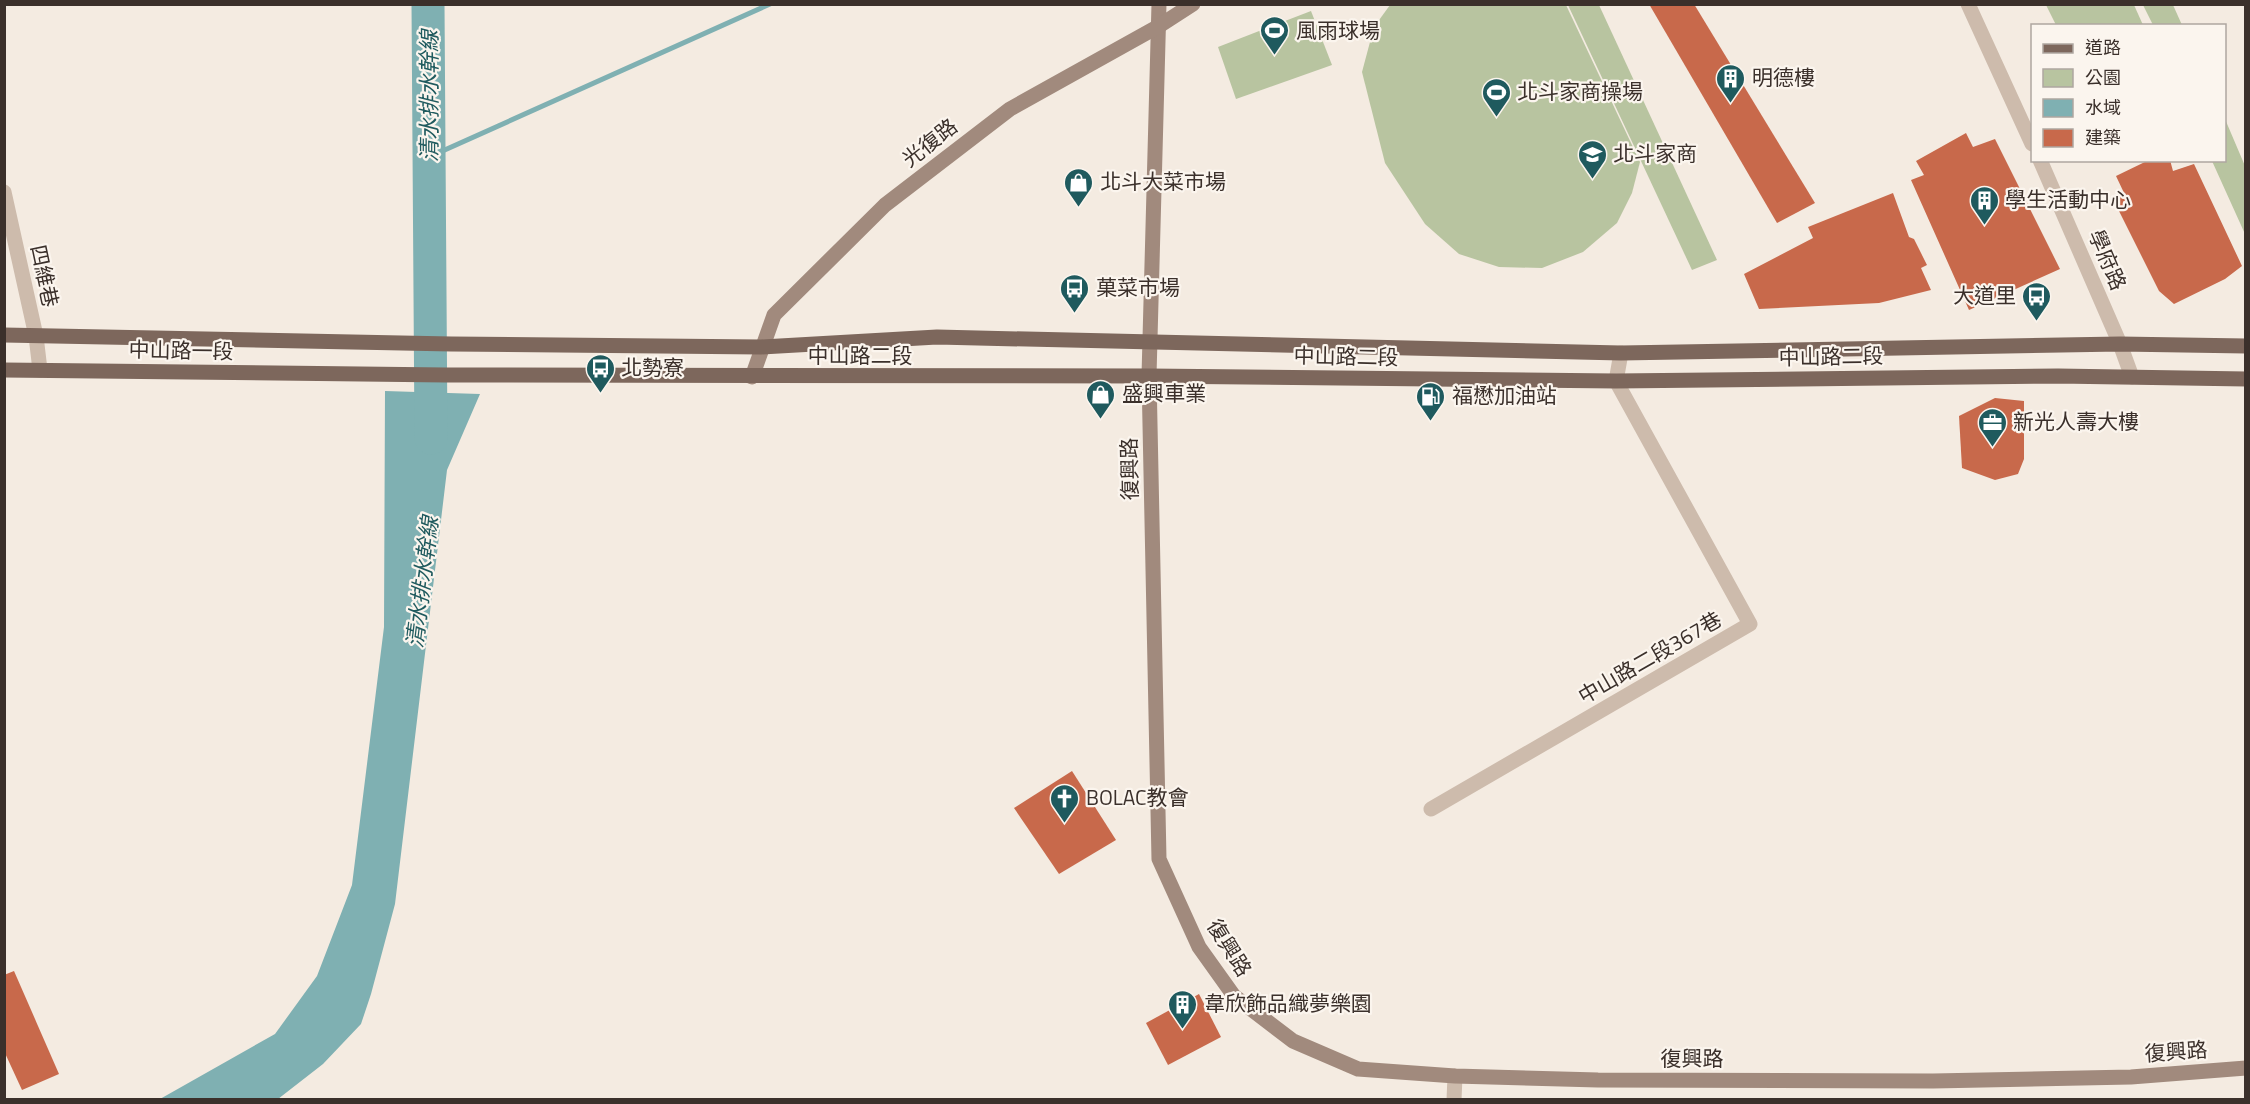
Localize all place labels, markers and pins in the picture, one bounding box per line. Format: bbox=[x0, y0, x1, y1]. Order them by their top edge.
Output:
place label: 風雨球場 bbox=[1296, 14, 1380, 46]
sports icon: 風雨球場 bbox=[1259, 15, 1291, 57]
place label: 明德樓 bbox=[1752, 61, 1815, 93]
building icon: 明德樓 bbox=[1715, 62, 1747, 104]
place label: 北斗家商操場 bbox=[1517, 75, 1643, 107]
sports icon: 北斗家商操場 bbox=[1480, 76, 1512, 118]
place label: 北斗家商 bbox=[1613, 137, 1697, 169]
school or university icon: 北斗家商 bbox=[1576, 138, 1608, 180]
place label: 北斗大菜市場 bbox=[1100, 165, 1226, 197]
shop icon: 北斗大菜市場 bbox=[1063, 166, 1095, 208]
place label: 學生活動中心 bbox=[2005, 183, 2131, 215]
building icon: 學生活動中心 bbox=[1968, 184, 2000, 226]
place label: 菓菜市場 bbox=[1096, 271, 1180, 303]
bus stop icon: 菓菜市場 bbox=[1059, 272, 1091, 314]
place label: 大道里 bbox=[1953, 279, 2016, 311]
bus stop icon: 大道里 bbox=[2021, 280, 2053, 322]
place label: 北勢寮 bbox=[621, 351, 684, 383]
bus stop icon: 北勢寮 bbox=[584, 352, 616, 394]
place label: 盛興車業 bbox=[1122, 377, 1206, 409]
shop icon: 盛興車業 bbox=[1085, 378, 1117, 420]
place label: 福懋加油站 bbox=[1452, 379, 1557, 411]
fuel station icon: 福懋加油站 bbox=[1415, 380, 1447, 422]
place label: 新光人壽大樓 bbox=[2013, 405, 2139, 437]
office icon: 新光人壽大樓 bbox=[1976, 406, 2008, 448]
place label: BOLAC教會 bbox=[1086, 781, 1189, 813]
church icon: BOLAC教會 bbox=[1049, 782, 1081, 824]
place label: 韋欣飾品織夢樂園 bbox=[1204, 987, 1372, 1019]
building icon: 韋欣飾品織夢樂園 bbox=[1167, 988, 1199, 1030]

